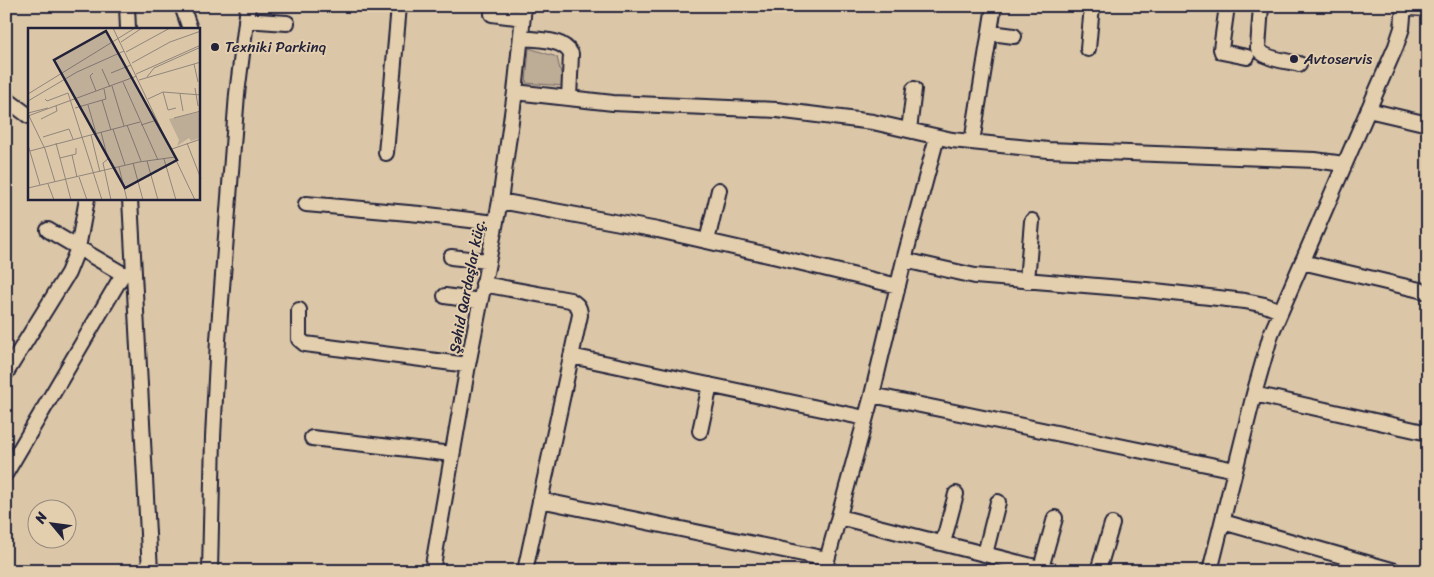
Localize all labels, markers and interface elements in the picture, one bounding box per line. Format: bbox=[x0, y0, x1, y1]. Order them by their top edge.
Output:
inset map bbox=[28, 28, 200, 200]
place label: Texniki Parkinq bbox=[225, 34, 327, 60]
marker: Texniki Parkinq bbox=[209, 41, 221, 53]
place label: Avtoservis bbox=[1303, 46, 1373, 72]
marker: Avtoservis bbox=[1288, 53, 1300, 65]
street label: Şəhid Qardaşlar küç. bbox=[441, 217, 493, 355]
north arrow bbox=[28, 500, 78, 550]
text: N bbox=[27, 507, 54, 529]

